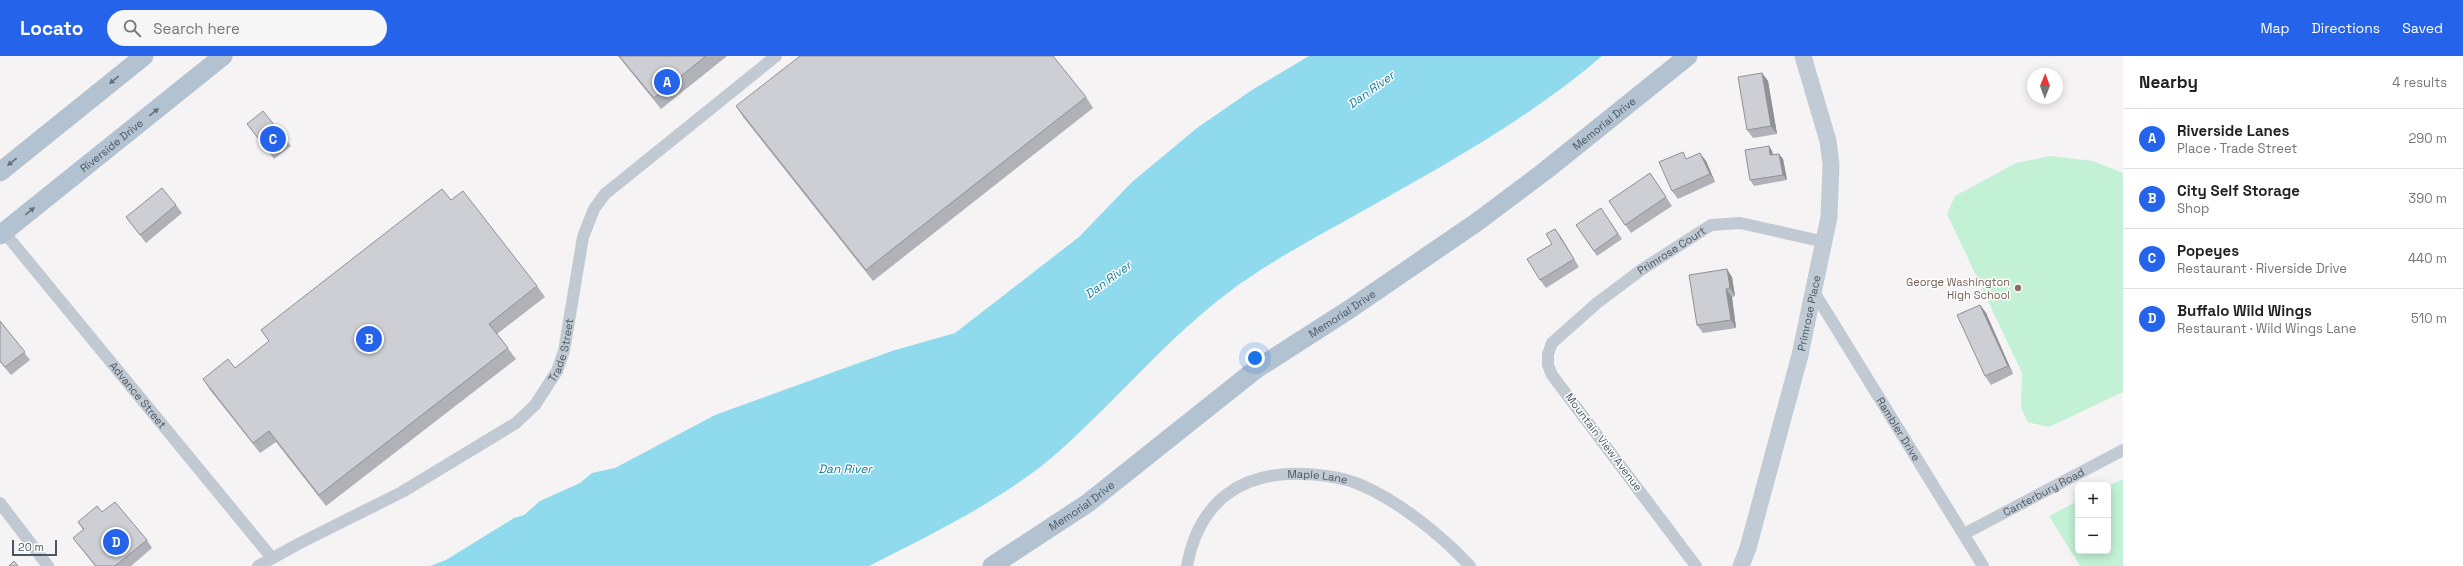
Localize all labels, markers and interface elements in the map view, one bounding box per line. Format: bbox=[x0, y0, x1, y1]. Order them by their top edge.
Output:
search box bbox=[107, 10, 387, 46]
text: Locato bbox=[20, 16, 83, 41]
icon: search bbox=[121, 17, 143, 39]
text: Search here bbox=[153, 19, 240, 38]
text: Map bbox=[2260, 19, 2290, 37]
text: Directions bbox=[2312, 19, 2380, 37]
text: Saved bbox=[2402, 19, 2443, 37]
pin: A bbox=[654, 67, 680, 97]
water label: Dan River bbox=[1345, 67, 1399, 112]
north arrow bbox=[2027, 68, 2063, 104]
text: Nearby bbox=[2139, 71, 2198, 93]
text: 4 results bbox=[2392, 74, 2447, 91]
one-way arrow bbox=[108, 76, 119, 85]
street label: Memorial Drive bbox=[1570, 94, 1639, 153]
one-way arrow bbox=[148, 107, 159, 116]
street label: Riverside Drive bbox=[77, 116, 146, 175]
text: Riverside Lanes bbox=[2177, 121, 2289, 140]
pin: C bbox=[260, 124, 286, 154]
text: A bbox=[2148, 130, 2156, 147]
text: 290 m bbox=[2408, 130, 2447, 147]
text: Place · Trade Street bbox=[2177, 140, 2297, 157]
one-way arrow bbox=[7, 158, 18, 166]
text: City Self Storage bbox=[2177, 181, 2300, 200]
text: B bbox=[2148, 190, 2156, 207]
text: 390 m bbox=[2408, 190, 2447, 207]
text: Shop bbox=[2177, 200, 2209, 217]
one-way arrow bbox=[25, 206, 36, 215]
street label: Primrose Court bbox=[1634, 223, 1708, 278]
text: Popeyes bbox=[2177, 241, 2239, 260]
text: C bbox=[2148, 250, 2156, 267]
text: 440 m bbox=[2408, 250, 2447, 267]
water label: Dan River bbox=[1082, 257, 1136, 302]
text: Restaurant · Riverside Drive bbox=[2177, 260, 2347, 277]
street label: Primrose Place bbox=[1794, 274, 1824, 352]
place label: George Washington High School bbox=[1906, 275, 2010, 302]
marker: George Washington High School bbox=[2013, 283, 2023, 293]
street label: Memorial Drive bbox=[1306, 287, 1378, 341]
text: Buffalo Wild Wings bbox=[2177, 301, 2312, 320]
text: D bbox=[2148, 310, 2156, 327]
text: 510 m bbox=[2411, 310, 2447, 327]
street label: Trade Street bbox=[545, 317, 576, 385]
text: Restaurant · Wild Wings Lane bbox=[2177, 320, 2356, 337]
pin: B bbox=[356, 324, 382, 354]
your location bbox=[1245, 348, 1265, 368]
street label: Advance Street bbox=[106, 359, 170, 431]
street label: Mountain View Avenue bbox=[1562, 390, 1646, 494]
street label: Rambler Drive bbox=[1874, 395, 1923, 464]
water label: Dan River bbox=[818, 461, 873, 477]
street label: Canterbury Road bbox=[2000, 465, 2087, 519]
street label: Maple Lane bbox=[1287, 467, 1349, 487]
street label: Memorial Drive bbox=[1046, 478, 1117, 534]
map controls bbox=[2075, 482, 2111, 554]
button: + bbox=[2075, 482, 2111, 518]
button: − bbox=[2075, 518, 2111, 554]
pin: D bbox=[103, 527, 129, 557]
scale bar bbox=[12, 538, 57, 557]
text: 20 m bbox=[18, 540, 44, 554]

